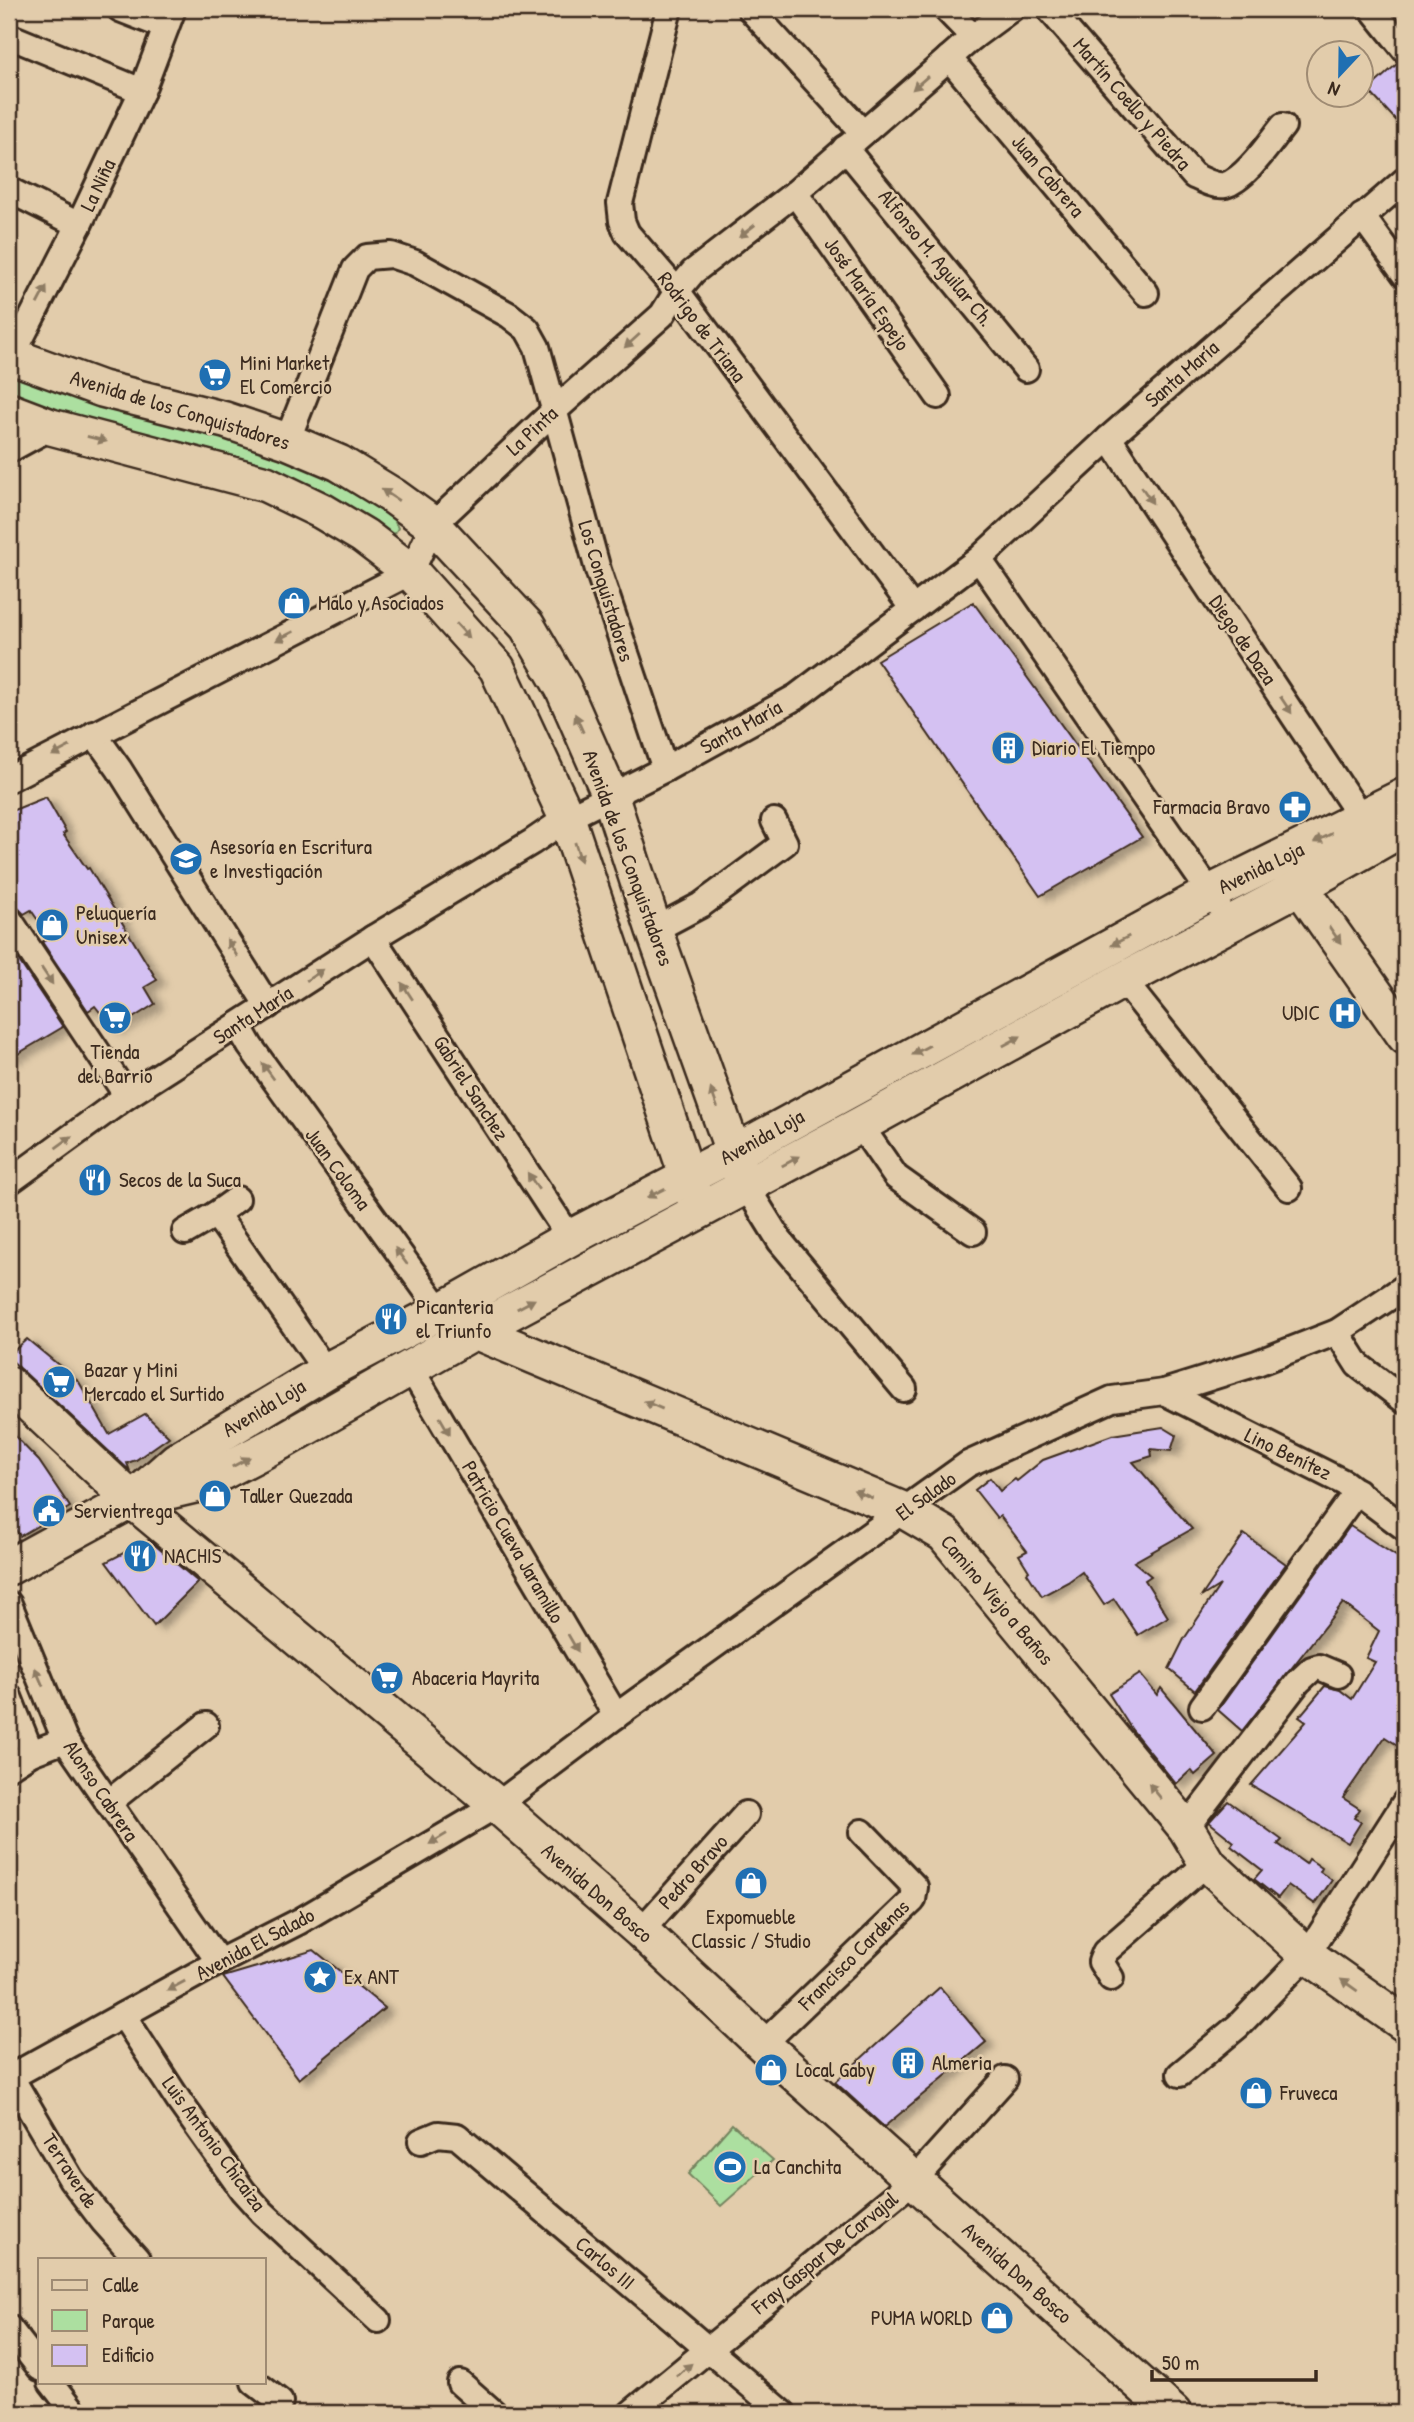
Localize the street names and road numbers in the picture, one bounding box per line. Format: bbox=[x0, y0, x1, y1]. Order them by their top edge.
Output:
street label: Martín Coello y Piedra bbox=[1067, 31, 1198, 176]
street label: Juan Cabrera bbox=[1005, 128, 1092, 223]
street label: La Niña bbox=[73, 154, 122, 216]
street label: Alfonso M. Aguilar Ch. bbox=[872, 183, 1001, 332]
street label: José María Espejo bbox=[818, 231, 917, 356]
street label: Rodrigo de Triana bbox=[651, 265, 754, 388]
street label: Santa María bbox=[1138, 333, 1225, 414]
street label: Avenida de los Conquistadores bbox=[67, 362, 293, 457]
street label: La Pinta bbox=[500, 399, 564, 462]
street label: Los Conquistadores bbox=[571, 517, 642, 665]
street label: Diego de Daza bbox=[1203, 589, 1284, 690]
street label: Santa María bbox=[695, 692, 787, 761]
street label: Avenida de los Conquistadores bbox=[576, 746, 681, 970]
street label: Avenida Loja bbox=[1213, 834, 1308, 901]
street label: Santa María bbox=[207, 978, 298, 1051]
street label: Gabriel Sanchez bbox=[427, 1029, 516, 1146]
street label: Avenida Loja bbox=[715, 1102, 809, 1172]
street label: Juan Coloma bbox=[299, 1122, 378, 1216]
street label: Avenida Loja bbox=[217, 1371, 311, 1444]
street label: Lino Benítez bbox=[1240, 1420, 1336, 1487]
street label: Patricio Cueva Jaramillo bbox=[455, 1455, 572, 1628]
street label: El Salado bbox=[890, 1464, 962, 1527]
street label: Camino Viejo a Baños bbox=[934, 1528, 1061, 1671]
street label: Alonso Cabrera bbox=[57, 1734, 146, 1847]
street label: Pedro Bravo bbox=[651, 1828, 734, 1916]
street label: Avenida Don Bosco bbox=[535, 1836, 659, 1949]
street label: Francisco Cardenas bbox=[791, 1893, 916, 2017]
street label: Avenida El Salado bbox=[190, 1900, 319, 1987]
street label: Luis Antonio Chicaiza bbox=[156, 2070, 273, 2217]
street label: Terraverde bbox=[35, 2128, 105, 2214]
street label: Fray Gaspar De Carvajal bbox=[745, 2184, 904, 2321]
street label: Avenida Don Bosco bbox=[956, 2215, 1079, 2330]
street label: Carlos III bbox=[569, 2229, 641, 2296]

